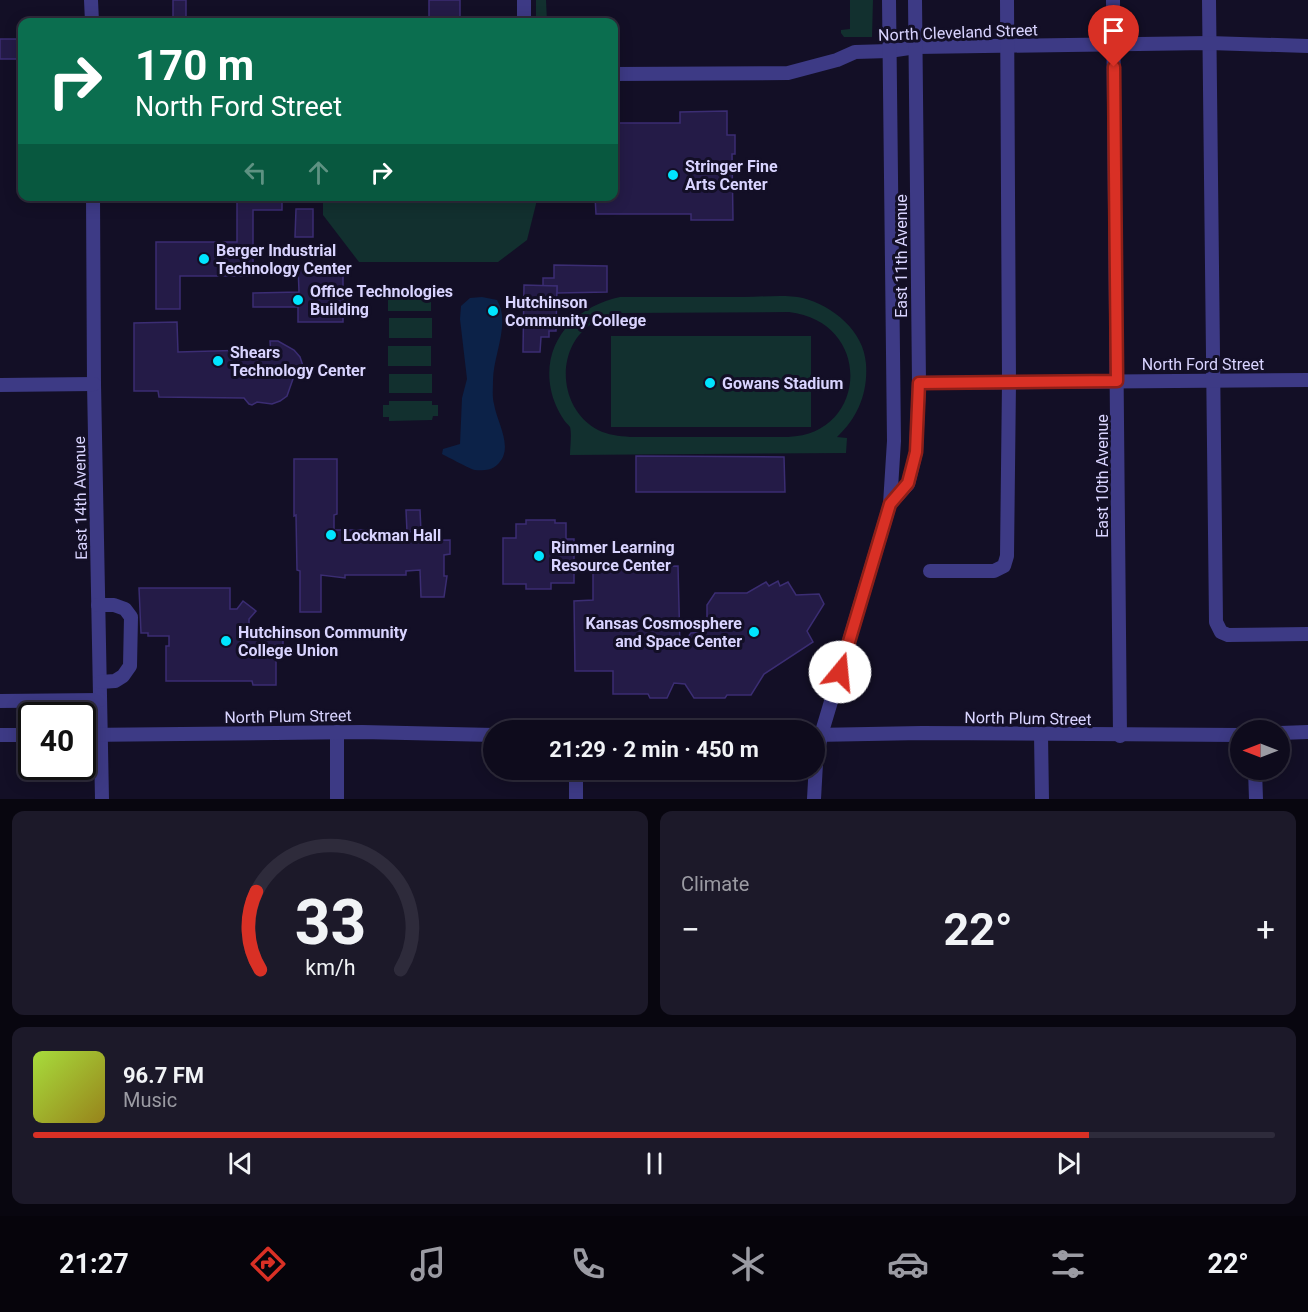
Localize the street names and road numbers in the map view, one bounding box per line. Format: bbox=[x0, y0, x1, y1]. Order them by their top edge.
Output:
street label: North Cleveland Street bbox=[878, 20, 1038, 45]
street label: East 11th Avenue bbox=[892, 194, 911, 318]
street label: North Ford Street bbox=[1142, 355, 1264, 374]
street label: East 10th Avenue bbox=[1093, 414, 1112, 538]
street label: East 14th Avenue bbox=[70, 436, 91, 560]
street label: North Plum Street bbox=[224, 706, 352, 727]
street label: North Plum Street bbox=[964, 708, 1092, 729]

